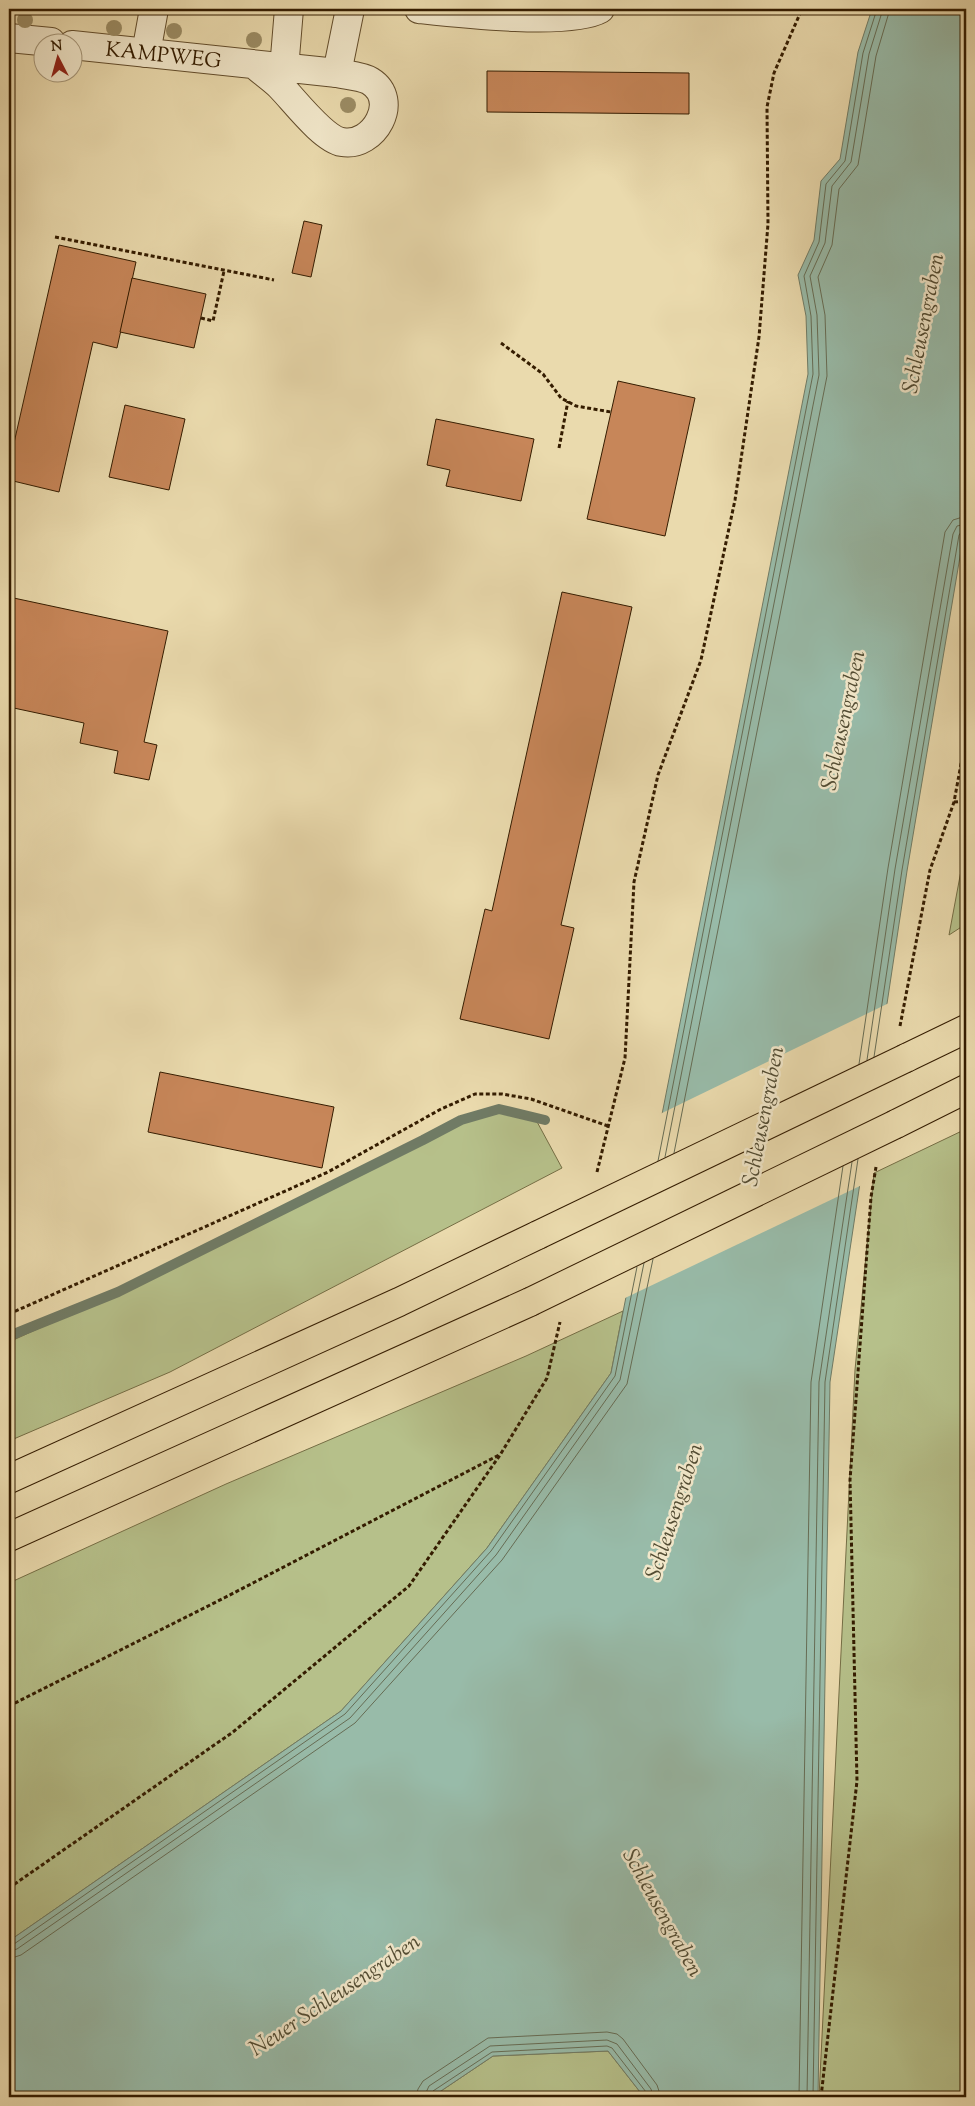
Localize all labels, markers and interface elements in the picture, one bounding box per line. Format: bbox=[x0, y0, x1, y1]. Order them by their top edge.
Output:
north arrow bbox=[32, 32, 82, 82]
street label: KAMPWEG bbox=[104, 36, 223, 78]
text: N bbox=[50, 37, 63, 58]
water label: Schleusengraben bbox=[896, 250, 954, 396]
water label: Schleusengraben bbox=[815, 647, 875, 793]
water label: Schleusengraben bbox=[736, 1043, 794, 1189]
water label: Schleusengraben bbox=[639, 1439, 713, 1584]
water label: Schleusengraben bbox=[613, 1844, 710, 1984]
water label: Neuer Schleusengraben bbox=[244, 1927, 428, 2066]

